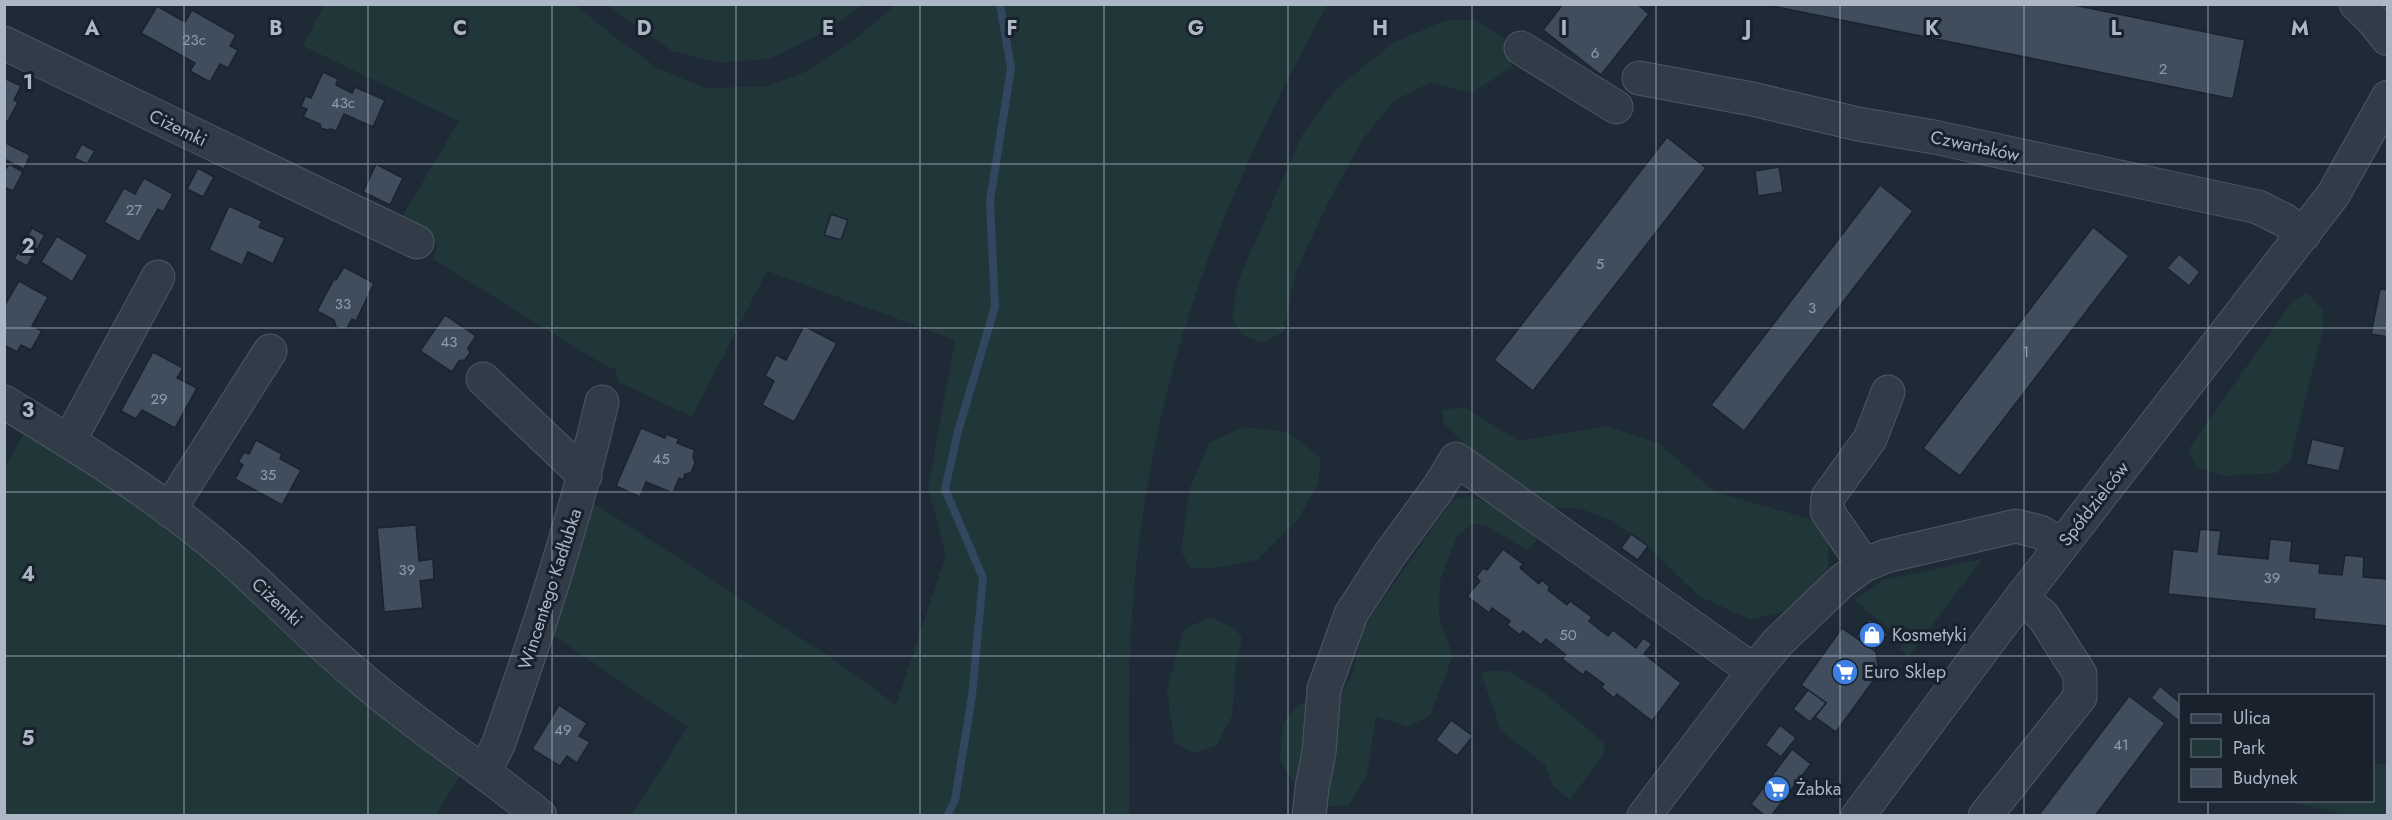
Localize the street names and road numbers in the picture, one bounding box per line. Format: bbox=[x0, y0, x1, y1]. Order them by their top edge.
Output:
street label: Ciżemki bbox=[145, 103, 211, 153]
street label: Czwartaków bbox=[1928, 124, 2023, 168]
street label: Spółdzielców bbox=[2053, 456, 2136, 552]
street label: Wincentego Kadłubka bbox=[512, 505, 588, 673]
street label: Ciżemki bbox=[246, 572, 308, 632]

